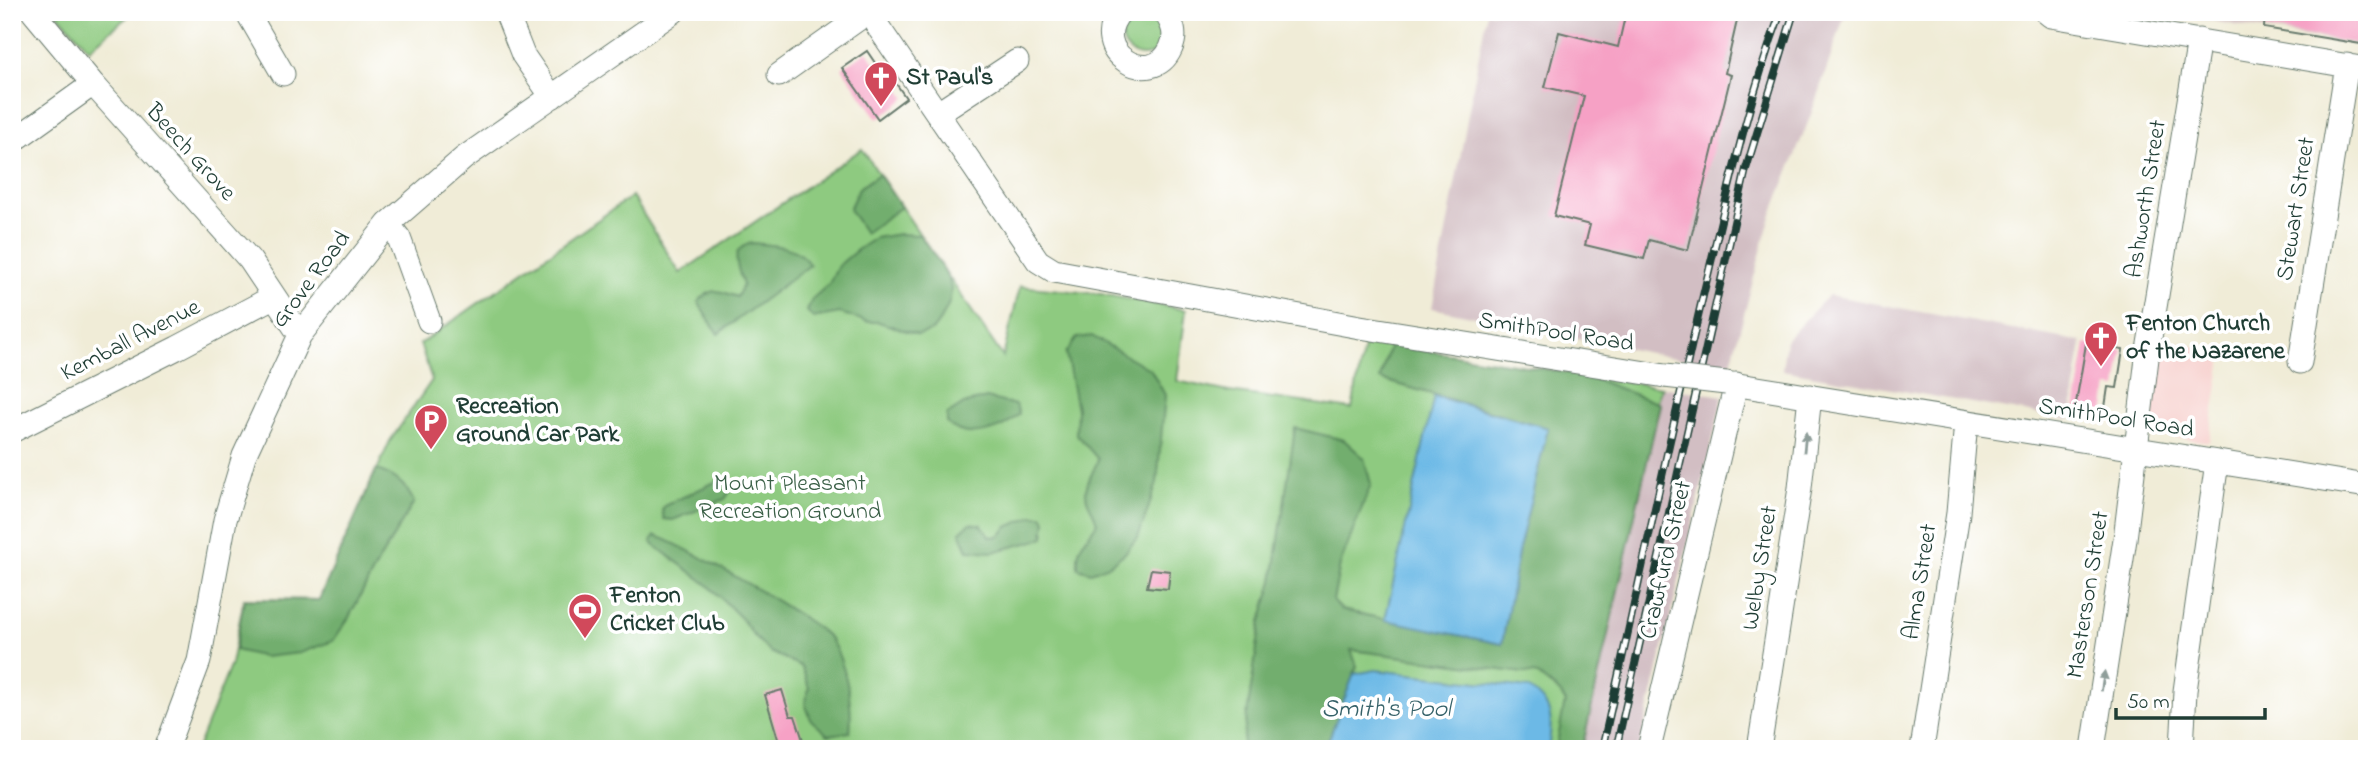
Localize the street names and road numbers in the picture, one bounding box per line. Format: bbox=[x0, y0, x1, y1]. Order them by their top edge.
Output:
street label: Beech Grove bbox=[136, 95, 244, 210]
street label: Ashworth Street bbox=[2117, 117, 2177, 281]
street label: Stewart Street bbox=[2268, 135, 2326, 283]
street label: Grove Road bbox=[264, 224, 361, 336]
street label: Kemball Avenue bbox=[55, 291, 207, 391]
street label: SmithPool Road bbox=[1476, 303, 1637, 363]
street label: SmithPool Road bbox=[2036, 389, 2197, 449]
street label: Crawfurd Street bbox=[1632, 477, 1702, 643]
street label: Welby Street bbox=[1734, 503, 1789, 633]
street label: Masterson Street bbox=[2058, 509, 2120, 681]
street label: Alma Street bbox=[1895, 522, 1947, 642]

